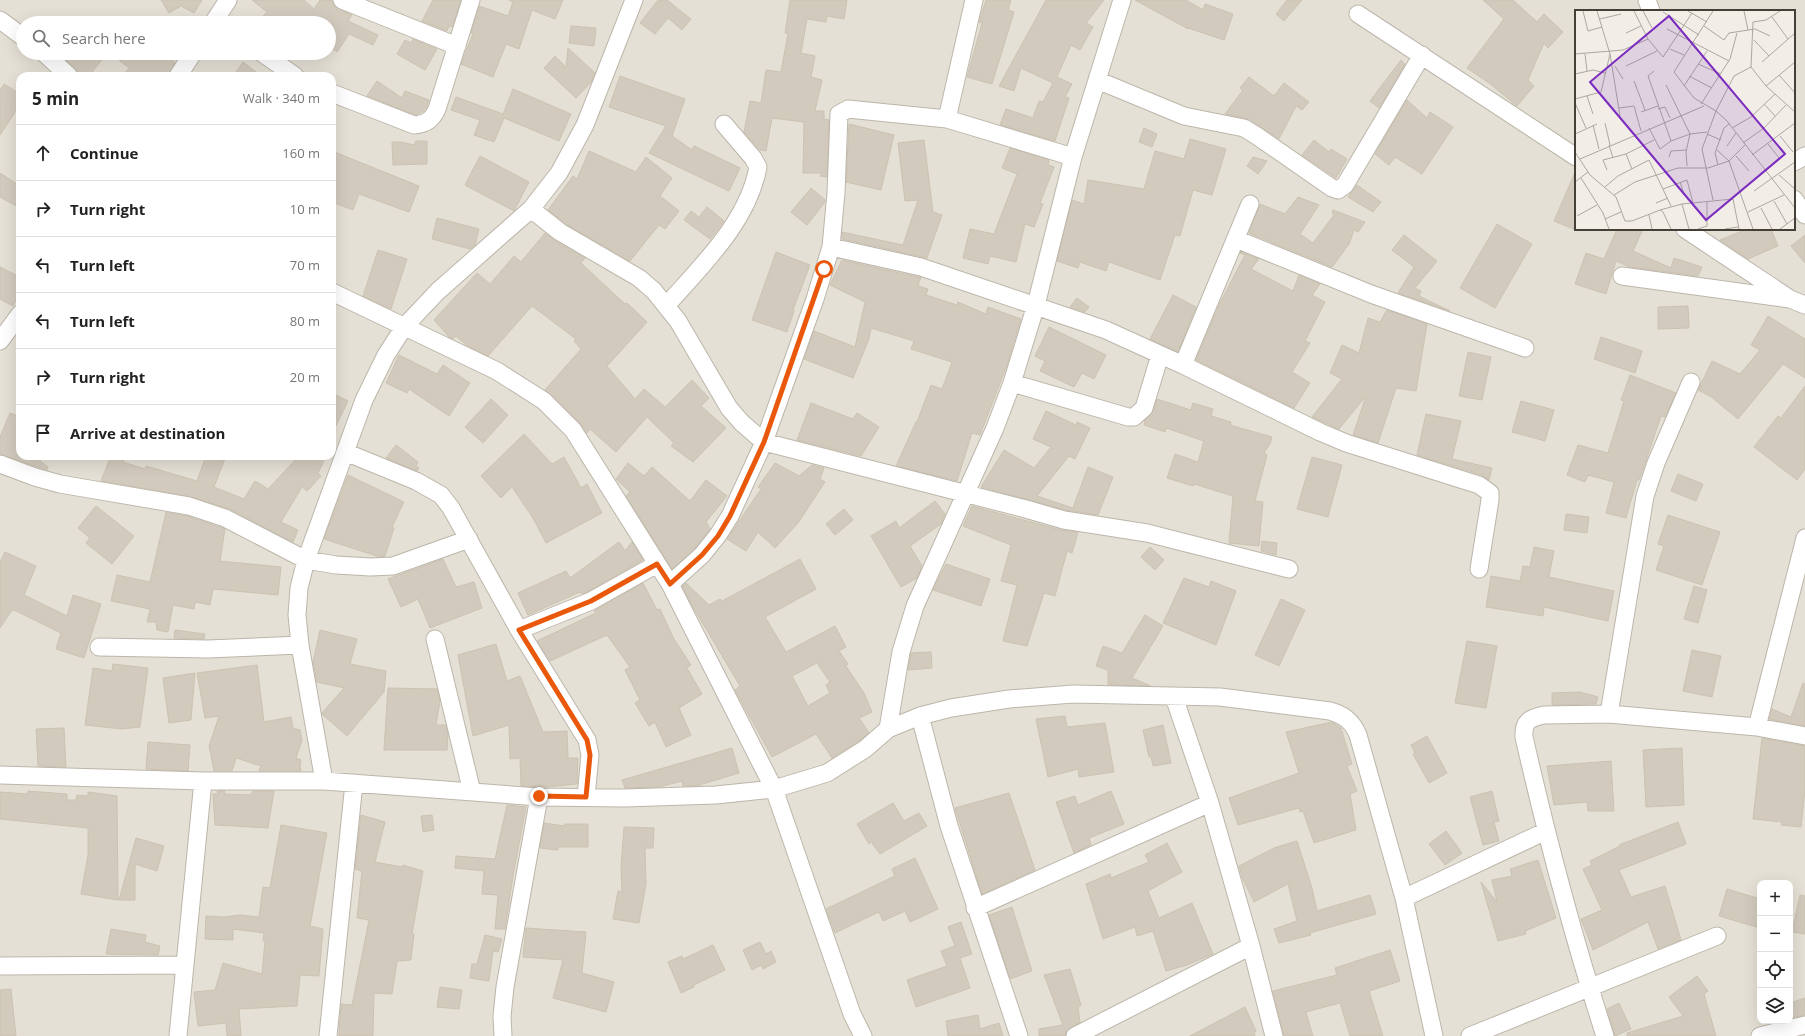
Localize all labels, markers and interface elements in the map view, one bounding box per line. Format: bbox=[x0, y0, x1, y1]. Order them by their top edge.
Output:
inset map bbox=[1575, 10, 1795, 230]
search box bbox=[16, 16, 336, 60]
icon: search bbox=[30, 27, 52, 49]
text: Search here bbox=[62, 28, 146, 48]
text: 5 min bbox=[32, 87, 79, 110]
text: Walk · 340 m bbox=[243, 89, 320, 107]
icon: ahead bbox=[32, 142, 54, 164]
text: Continue bbox=[70, 143, 138, 163]
text: 160 m bbox=[282, 144, 320, 162]
icon: right bbox=[32, 198, 54, 220]
text: Turn right bbox=[70, 199, 145, 219]
text: 10 m bbox=[290, 200, 320, 218]
icon: left bbox=[32, 254, 54, 276]
text: Turn left bbox=[70, 255, 135, 275]
text: 70 m bbox=[290, 256, 320, 274]
route start bbox=[815, 260, 833, 278]
icon: left bbox=[32, 310, 54, 332]
text: Turn left bbox=[70, 311, 135, 331]
text: 80 m bbox=[290, 312, 320, 330]
icon: right bbox=[32, 366, 54, 388]
text: Turn right bbox=[70, 367, 145, 387]
text: 20 m bbox=[290, 368, 320, 386]
icon: arrive bbox=[32, 422, 54, 444]
text: Arrive at destination bbox=[70, 423, 225, 443]
route end bbox=[530, 787, 548, 805]
map controls bbox=[1757, 880, 1793, 1024]
button: + bbox=[1757, 880, 1793, 916]
button: − bbox=[1757, 916, 1793, 952]
button: locate bbox=[1757, 952, 1793, 988]
button: layers bbox=[1757, 988, 1793, 1024]

